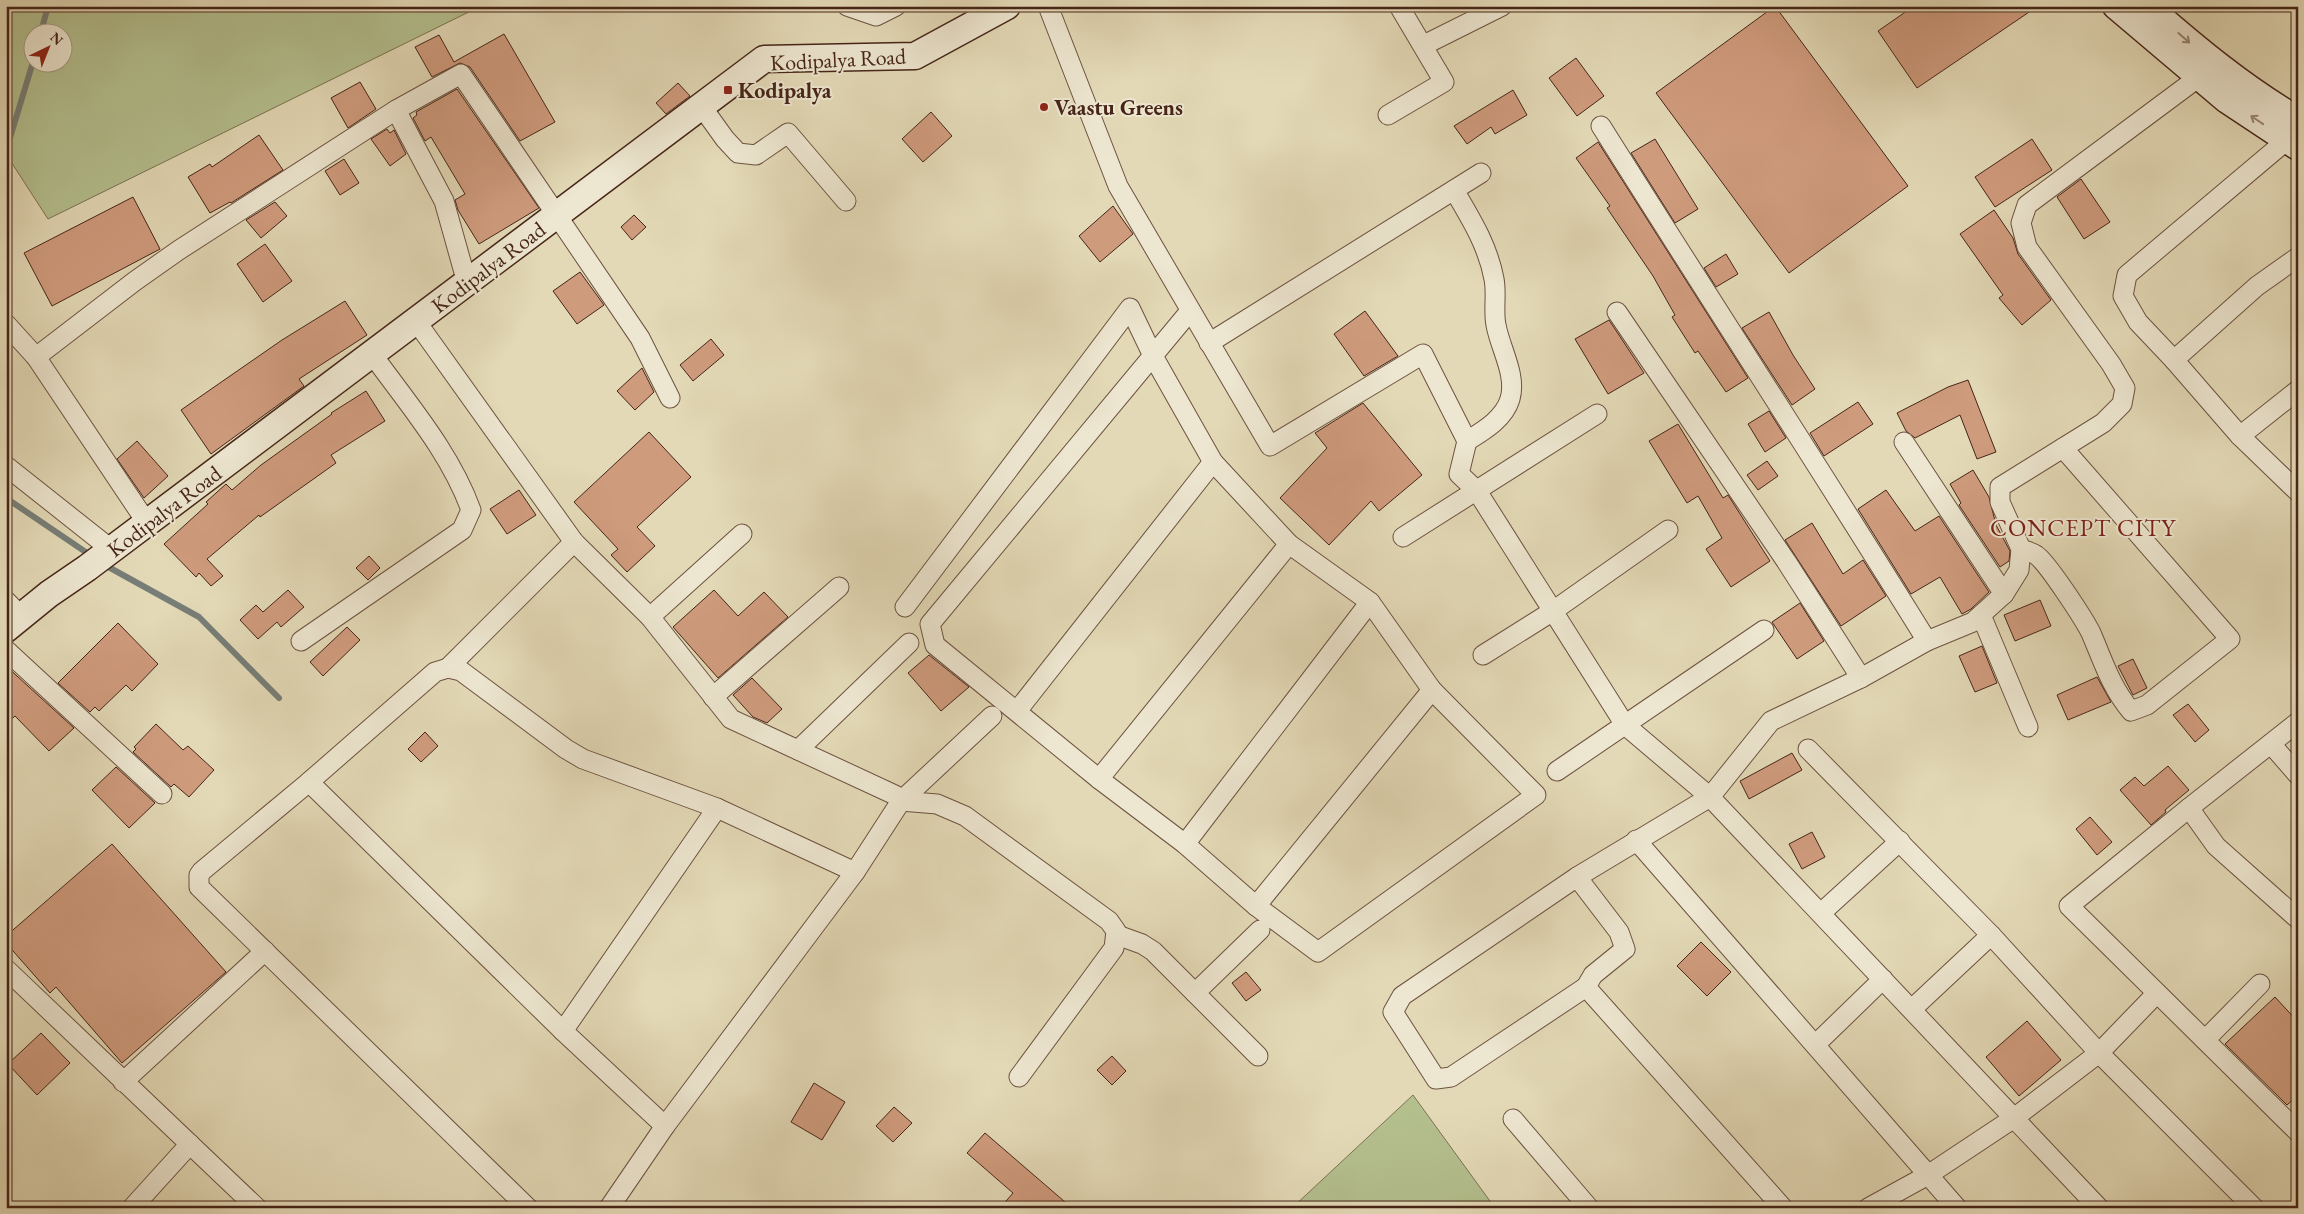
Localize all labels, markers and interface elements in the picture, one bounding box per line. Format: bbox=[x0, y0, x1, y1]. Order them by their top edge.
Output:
north arrow bbox=[22, 22, 72, 72]
text: N bbox=[47, 28, 68, 49]
one-way arrow bbox=[2177, 32, 2190, 44]
street label: Kodipalya Road bbox=[769, 41, 908, 78]
place label: Kodipalya bbox=[738, 76, 832, 105]
marker: Kodipalya bbox=[722, 84, 734, 96]
place label: Vaastu Greens bbox=[1054, 93, 1183, 122]
marker: Vaastu Greens bbox=[1038, 101, 1050, 113]
one-way arrow bbox=[2250, 115, 2264, 125]
street label: Kodipalya Road bbox=[425, 214, 552, 320]
street label: Kodipalya Road bbox=[101, 458, 228, 564]
district label: CONCEPT CITY bbox=[1990, 512, 2176, 543]

